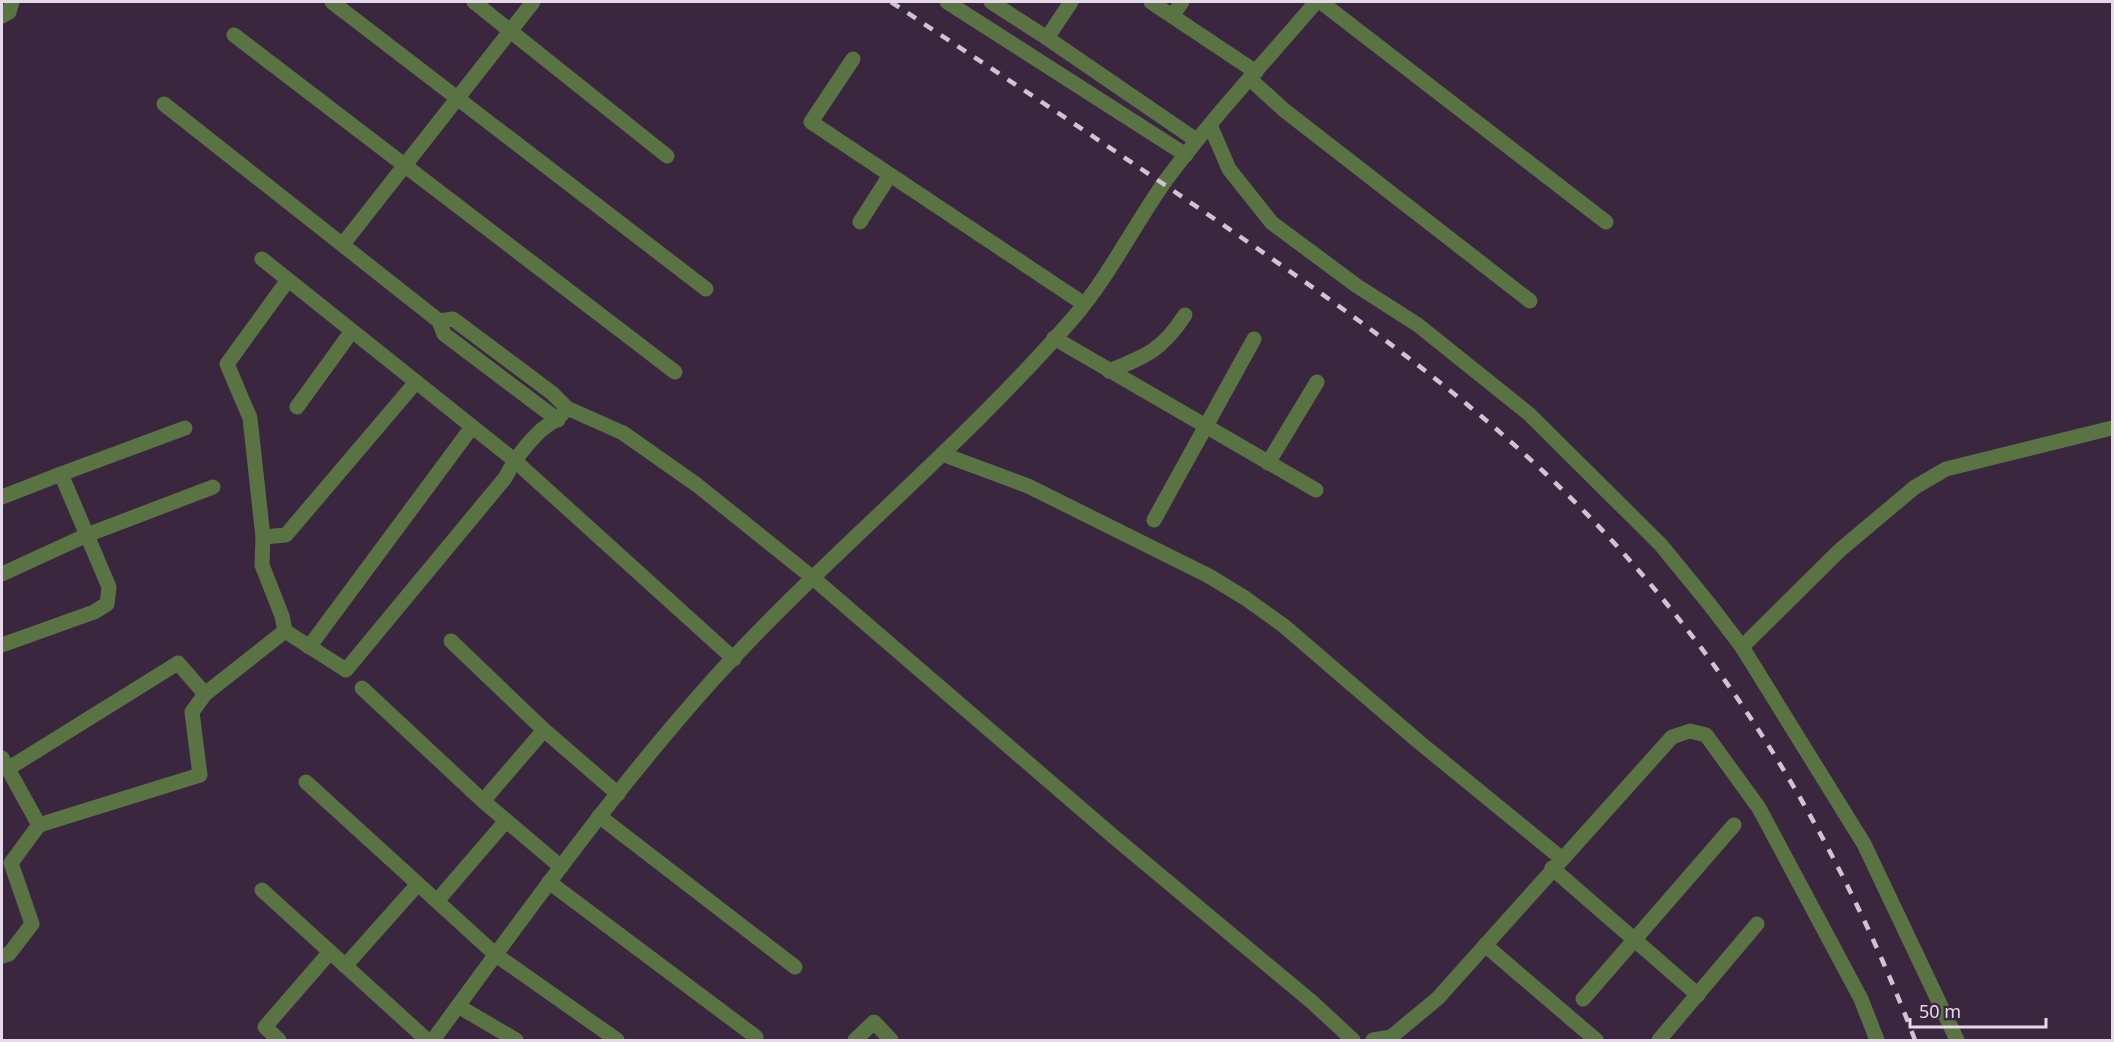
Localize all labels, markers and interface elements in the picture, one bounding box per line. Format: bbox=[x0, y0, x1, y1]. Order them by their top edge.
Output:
scale bar bbox=[1910, 991, 2046, 1029]
text: 50 m bbox=[1919, 999, 1961, 1023]

